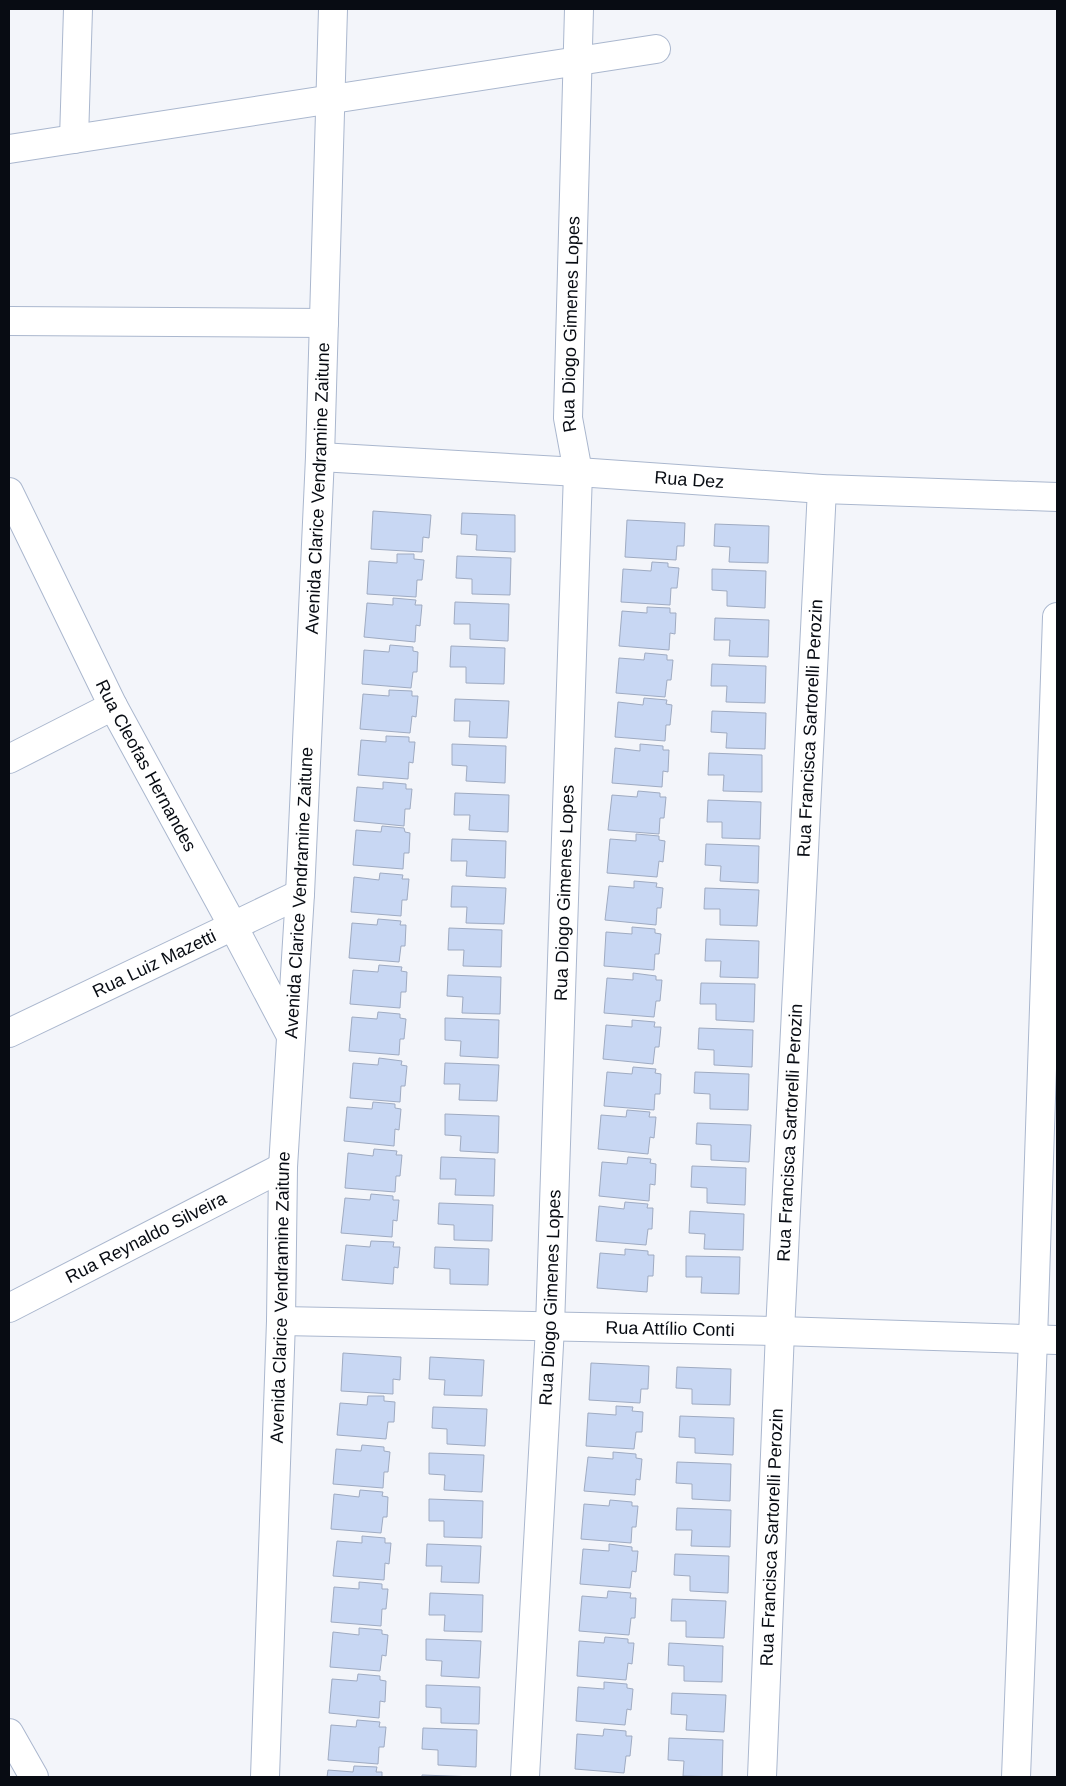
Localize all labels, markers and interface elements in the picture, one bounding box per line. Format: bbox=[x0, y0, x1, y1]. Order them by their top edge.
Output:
street label: Rua Diogo Gimenes Lopes bbox=[558, 216, 583, 434]
street label: Avenida Clarice Vendramine Zaitune bbox=[302, 342, 333, 635]
street label: Rua Dez bbox=[654, 467, 725, 492]
street label: Rua Francisca Sartorelli Perozin bbox=[794, 599, 826, 858]
street label: Rua Cleofas Hernandes bbox=[92, 676, 200, 855]
street label: Avenida Clarice Vendramine Zaitune bbox=[281, 747, 317, 1039]
street label: Rua Diogo Gimenes Lopes bbox=[551, 785, 578, 1001]
street label: Rua Luiz Mazetti bbox=[89, 926, 219, 1002]
street label: Rua Francisca Sartorelli Perozin bbox=[773, 1003, 806, 1262]
street label: Avenida Clarice Vendramine Zaitune bbox=[267, 1151, 294, 1444]
street label: Rua Reynaldo Silveira bbox=[62, 1187, 231, 1287]
street label: Rua Diogo Gimenes Lopes bbox=[536, 1189, 564, 1406]
street label: Rua Attílio Conti bbox=[605, 1318, 735, 1340]
street label: Rua Francisca Sartorelli Perozin bbox=[756, 1408, 787, 1667]

